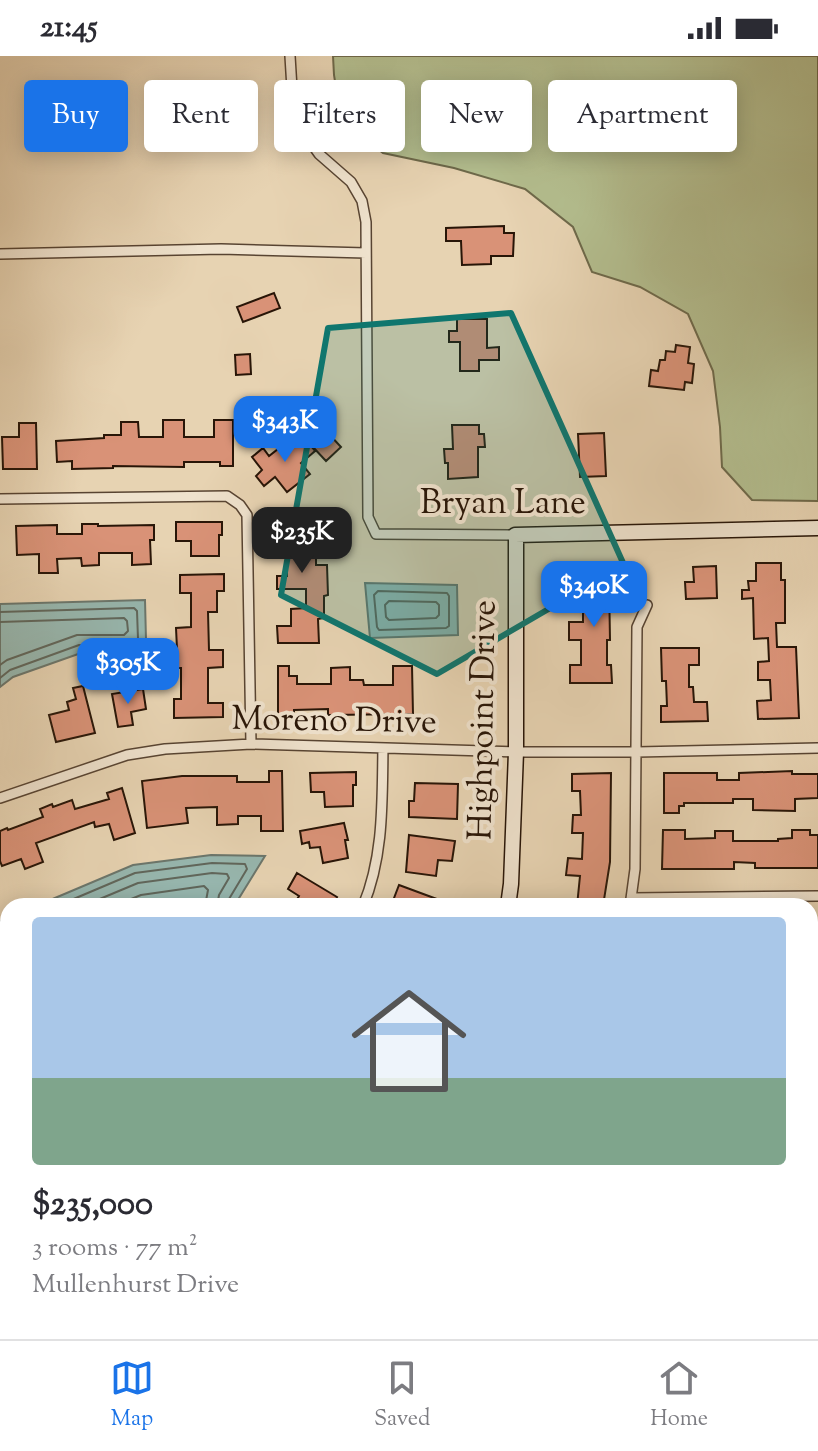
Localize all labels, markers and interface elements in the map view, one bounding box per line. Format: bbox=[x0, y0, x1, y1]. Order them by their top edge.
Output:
text: 21:45 bbox=[40, 7, 97, 50]
chip: Buy bbox=[24, 80, 128, 152]
chip: Rent bbox=[144, 80, 258, 152]
chip: Filters bbox=[274, 80, 405, 152]
chip: New bbox=[421, 80, 532, 152]
chip: Apartment bbox=[548, 80, 737, 152]
pin: $343K bbox=[229, 396, 341, 464]
text: $343K bbox=[252, 403, 318, 440]
street label: Bryan Lane bbox=[420, 480, 586, 529]
pin: $235K bbox=[246, 507, 358, 575]
text: $235K bbox=[270, 514, 334, 551]
pin: $340K bbox=[538, 561, 650, 629]
text: $340K bbox=[559, 568, 629, 605]
street label: Highpoint Drive bbox=[457, 600, 511, 840]
pin: $305K bbox=[72, 638, 184, 706]
text: $305K bbox=[95, 645, 161, 682]
street label: Moreno Drive bbox=[231, 696, 437, 748]
icon: home bbox=[337, 969, 481, 1113]
text: $235,000 bbox=[32, 1181, 153, 1230]
text: 3 rooms · 77 m² bbox=[32, 1230, 197, 1267]
text: Mullenhurst Drive bbox=[32, 1267, 239, 1304]
tab: Map bbox=[110, 1356, 154, 1436]
tab: Saved bbox=[374, 1356, 430, 1436]
tab: Home bbox=[650, 1356, 708, 1436]

